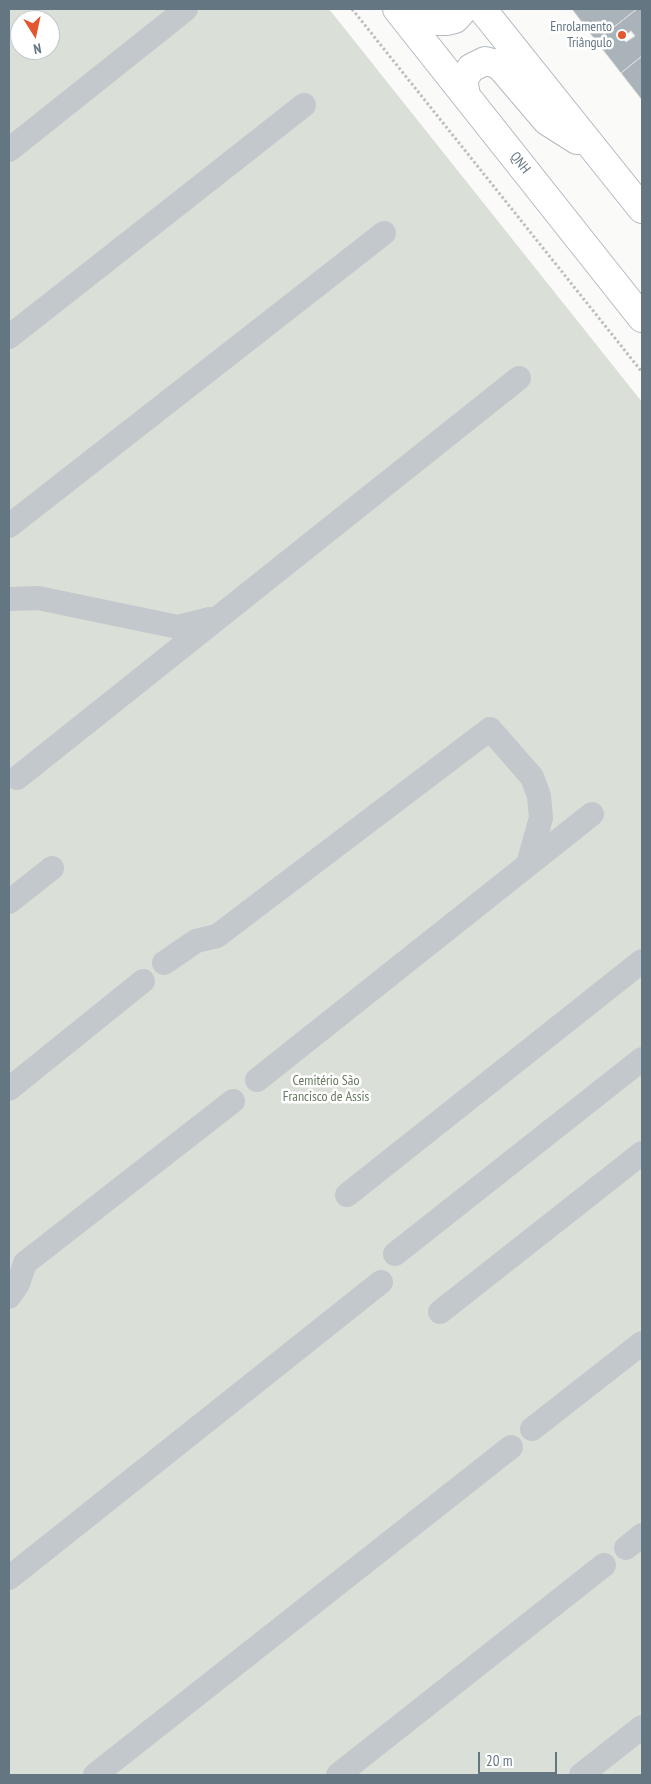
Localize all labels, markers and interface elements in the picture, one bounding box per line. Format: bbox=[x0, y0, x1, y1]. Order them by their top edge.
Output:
north arrow bbox=[10, 10, 60, 60]
place label: Enrolamento Triângulo bbox=[550, 19, 612, 52]
marker: Enrolamento Triângulo bbox=[616, 29, 628, 41]
text: N bbox=[32, 39, 43, 58]
street label: QNH bbox=[506, 149, 534, 177]
park label: Cemitério São Francisco de Assis bbox=[283, 1073, 369, 1106]
scale bar bbox=[481, 1742, 560, 1774]
text: 20 m bbox=[486, 1751, 512, 1770]

